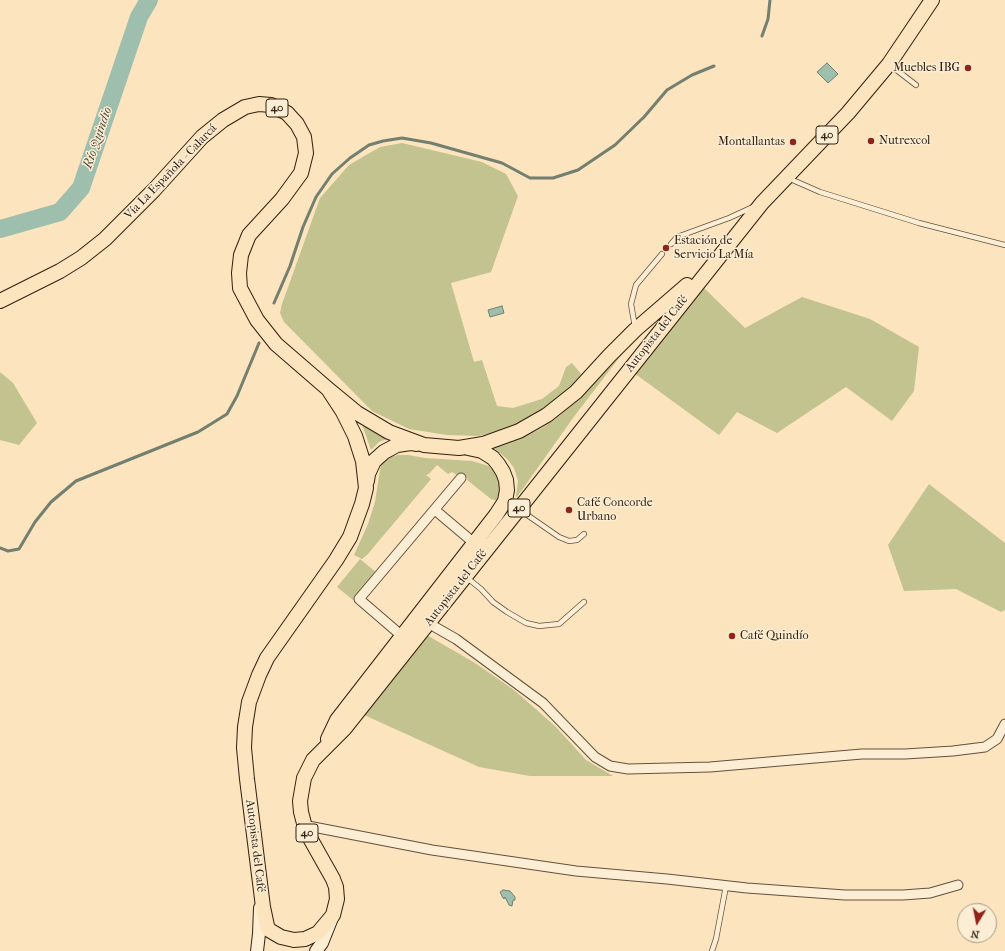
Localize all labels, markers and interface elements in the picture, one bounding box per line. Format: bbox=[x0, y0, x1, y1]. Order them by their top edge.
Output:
place label: Muebles IBG bbox=[893, 61, 960, 75]
marker: Muebles IBG bbox=[963, 63, 973, 73]
road number: 40 bbox=[266, 99, 288, 117]
water label: Río Quindio bbox=[80, 105, 116, 171]
street label: Vía La Española - Calarcá bbox=[122, 121, 220, 223]
road number: 40 bbox=[816, 126, 838, 144]
place label: Nutrexcol bbox=[879, 134, 930, 148]
place label: Montallantas bbox=[718, 135, 785, 149]
marker: Nutrexcol bbox=[866, 136, 876, 146]
marker: Montallantas bbox=[788, 137, 798, 147]
place label: Estación de Servicio La Mía bbox=[674, 234, 754, 262]
marker: Estación de Servicio La Mía bbox=[661, 243, 671, 253]
street label: Autopista del Café bbox=[623, 293, 691, 375]
place label: Café Concorde Urbano bbox=[577, 496, 653, 524]
road number: 40 bbox=[508, 499, 530, 517]
marker: Café Concorde Urbano bbox=[564, 505, 574, 515]
street label: Autopista del Café bbox=[422, 547, 490, 629]
place label: Café Quindío bbox=[740, 629, 808, 643]
marker: Café Quindío bbox=[727, 631, 737, 641]
street label: Autopista del Café bbox=[242, 799, 268, 893]
road number: 40 bbox=[296, 824, 318, 842]
north arrow bbox=[957, 903, 997, 943]
text: N bbox=[970, 927, 980, 941]

